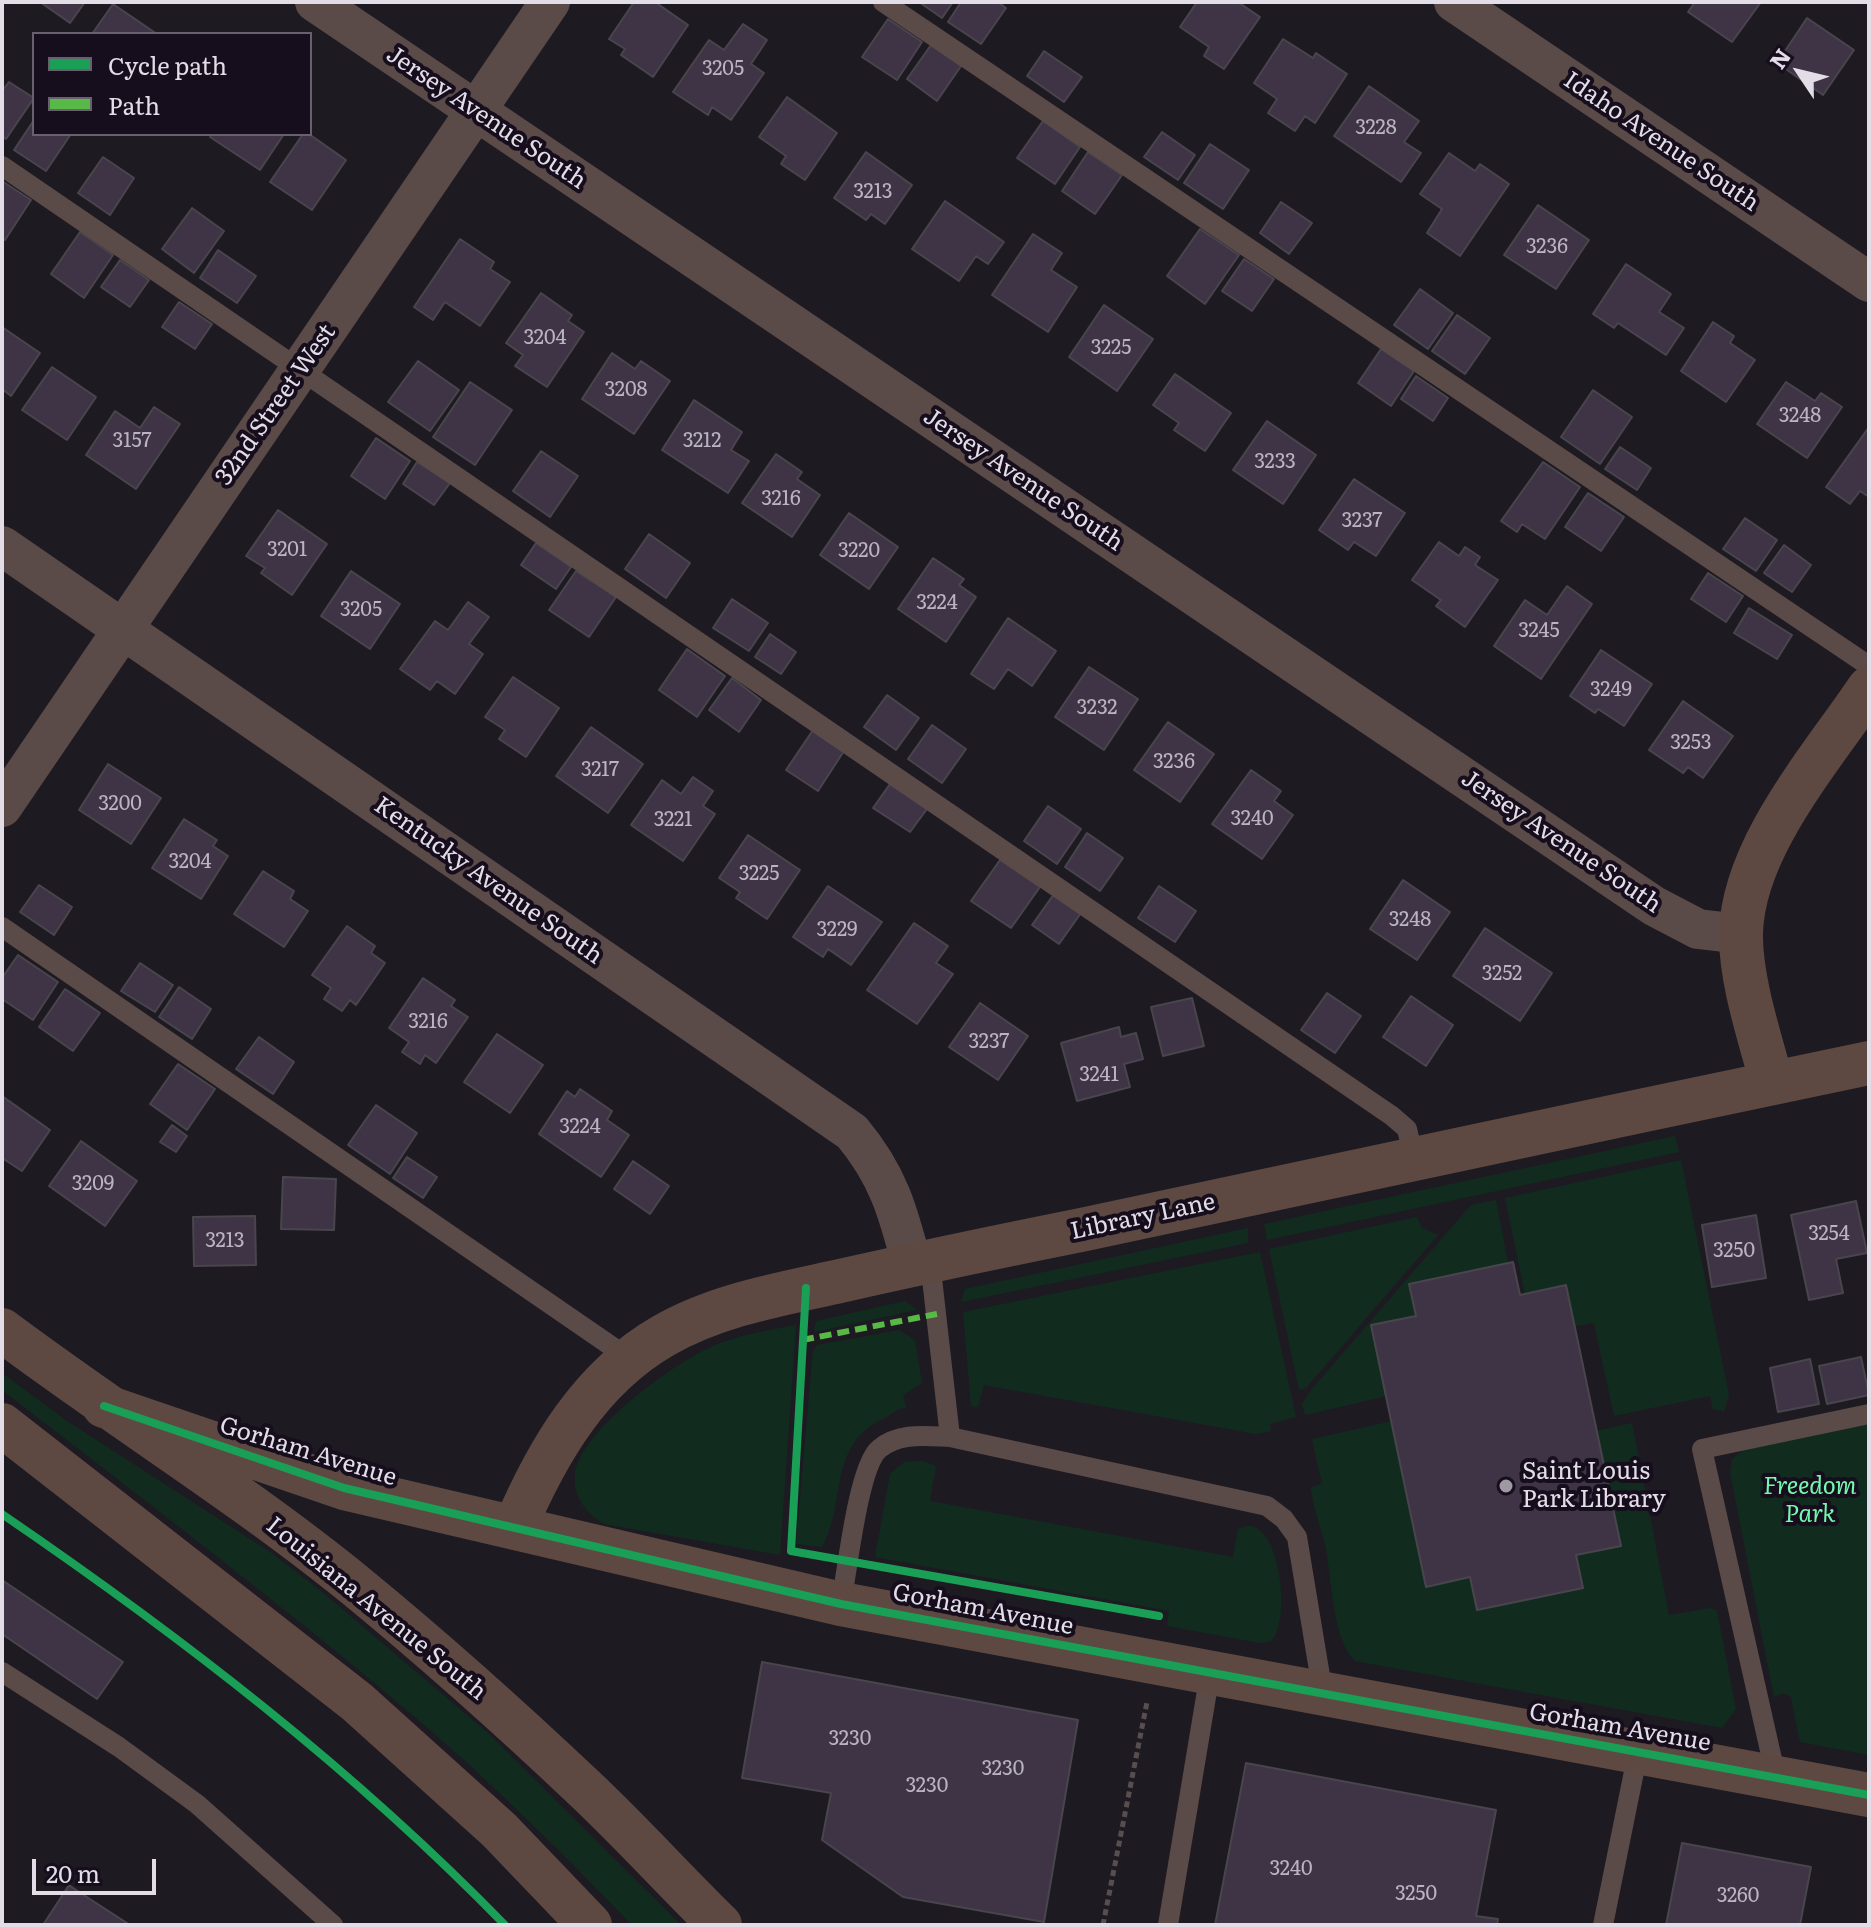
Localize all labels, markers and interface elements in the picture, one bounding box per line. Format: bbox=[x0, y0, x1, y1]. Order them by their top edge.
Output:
legend bbox=[32, 32, 312, 136]
north arrow bbox=[1759, 32, 1839, 112]
street label: Jersey Avenue South bbox=[381, 40, 591, 196]
text: N bbox=[1760, 41, 1798, 75]
text: Cycle path bbox=[108, 47, 227, 82]
house number: 3205 bbox=[702, 57, 744, 81]
street label: Idaho Avenue South bbox=[1558, 66, 1764, 218]
text: Path bbox=[108, 87, 160, 122]
house number: 3228 bbox=[1355, 116, 1397, 140]
house number: 3213 bbox=[853, 180, 893, 204]
house number: 3236 bbox=[1526, 235, 1568, 259]
street label: 32nd Street West bbox=[210, 319, 342, 491]
house number: 3204 bbox=[524, 326, 566, 350]
house number: 3225 bbox=[1091, 336, 1131, 360]
house number: 3208 bbox=[605, 378, 647, 402]
street label: Jersey Avenue South bbox=[918, 402, 1128, 558]
house number: 3248 bbox=[1779, 404, 1821, 428]
house number: 3157 bbox=[112, 429, 152, 453]
house number: 3212 bbox=[683, 429, 721, 453]
house number: 3233 bbox=[1254, 450, 1296, 474]
house number: 3216 bbox=[761, 487, 801, 511]
house number: 3237 bbox=[1342, 509, 1382, 533]
house number: 3201 bbox=[267, 538, 307, 562]
house number: 3220 bbox=[838, 539, 880, 563]
house number: 3224 bbox=[916, 591, 958, 615]
house number: 3205 bbox=[340, 598, 382, 622]
house number: 3245 bbox=[1518, 619, 1560, 643]
house number: 3249 bbox=[1590, 678, 1632, 702]
house number: 3232 bbox=[1077, 696, 1117, 720]
house number: 3253 bbox=[1670, 731, 1712, 755]
house number: 3236 bbox=[1153, 750, 1195, 774]
house number: 3217 bbox=[581, 758, 619, 782]
street label: Jersey Avenue South bbox=[1456, 764, 1666, 920]
street label: Kentucky Avenue South bbox=[368, 791, 608, 971]
house number: 3200 bbox=[98, 792, 142, 816]
house number: 3240 bbox=[1231, 807, 1273, 831]
house number: 3221 bbox=[654, 808, 692, 832]
house number: 3204 bbox=[169, 850, 211, 874]
house number: 3225 bbox=[739, 862, 779, 886]
house number: 3248 bbox=[1389, 908, 1431, 932]
house number: 3229 bbox=[817, 918, 857, 942]
house number: 3252 bbox=[1482, 962, 1522, 986]
house number: 3216 bbox=[408, 1010, 448, 1034]
house number: 3237 bbox=[969, 1030, 1009, 1054]
house number: 3241 bbox=[1079, 1063, 1119, 1087]
house number: 3224 bbox=[559, 1115, 601, 1139]
house number: 3209 bbox=[72, 1172, 114, 1196]
street label: Library Lane bbox=[1068, 1188, 1218, 1246]
house number: 3254 bbox=[1808, 1222, 1850, 1246]
house number: 3213 bbox=[205, 1229, 245, 1253]
house number: 3250 bbox=[1713, 1239, 1755, 1263]
street label: Gorham Avenue bbox=[216, 1411, 400, 1493]
place label: Saint Louis Park Library bbox=[1522, 1458, 1666, 1514]
park label: Freedom Park bbox=[1763, 1473, 1857, 1529]
marker: Saint Louis Park Library bbox=[1497, 1477, 1515, 1495]
street label: Louisiana Avenue South bbox=[260, 1511, 492, 1707]
street label: Gorham Avenue bbox=[890, 1578, 1076, 1642]
street label: Gorham Avenue bbox=[1527, 1698, 1713, 1758]
house number: 3230 bbox=[829, 1727, 871, 1751]
house number: 3230 bbox=[982, 1757, 1024, 1781]
house number: 3230 bbox=[906, 1774, 948, 1798]
scale bar bbox=[36, 1843, 160, 1893]
text: 20 m bbox=[46, 1855, 100, 1890]
house number: 3240 bbox=[1270, 1857, 1312, 1881]
house number: 3250 bbox=[1395, 1882, 1437, 1906]
house number: 3260 bbox=[1717, 1884, 1759, 1908]

